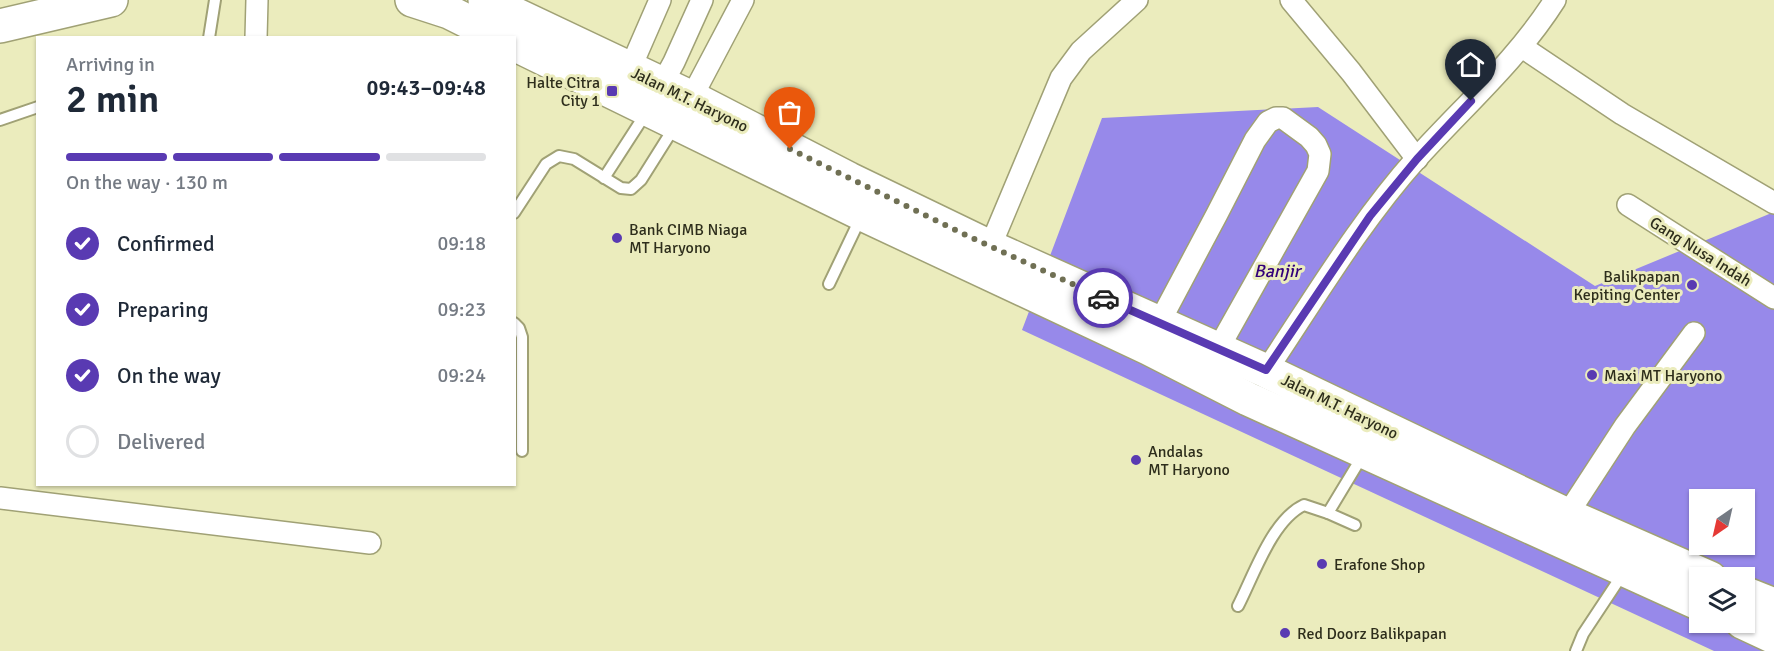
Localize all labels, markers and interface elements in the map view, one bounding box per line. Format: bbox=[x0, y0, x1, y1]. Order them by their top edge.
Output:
pin bbox=[1445, 39, 1496, 101]
icon: home bbox=[1454, 48, 1487, 81]
text: Arriving in bbox=[66, 52, 155, 77]
street label: Jalan M.T. Haryono bbox=[628, 63, 751, 137]
place label: Halte Citra City 1 bbox=[526, 73, 600, 111]
text: 09:43–09:48 bbox=[367, 74, 486, 101]
text: 2 min bbox=[66, 75, 159, 123]
marker: Halte Citra City 1 bbox=[605, 84, 619, 98]
pin bbox=[764, 87, 815, 149]
icon: bag bbox=[773, 96, 806, 129]
text: On the way · 130 m bbox=[66, 170, 228, 195]
street label: Gang Nusa Indah bbox=[1646, 213, 1755, 291]
place label: Bank CIMB Niaga MT Haryono bbox=[629, 220, 747, 258]
icon: check bbox=[66, 227, 99, 260]
text: Confirmed bbox=[117, 230, 215, 257]
text: 09:18 bbox=[437, 231, 486, 256]
marker: Bank CIMB Niaga MT Haryono bbox=[610, 231, 624, 245]
water label: Banjir bbox=[1254, 260, 1303, 282]
place label: Balikpapan Kepiting Center bbox=[1574, 267, 1680, 305]
courier bbox=[1073, 268, 1133, 328]
marker: Balikpapan Kepiting Center bbox=[1685, 278, 1699, 292]
icon: car bbox=[1087, 282, 1120, 315]
icon: check bbox=[66, 293, 99, 326]
text: Preparing bbox=[117, 296, 209, 323]
text: 09:23 bbox=[437, 297, 486, 322]
icon: check bbox=[66, 359, 99, 392]
text: On the way bbox=[117, 362, 221, 389]
text: 09:24 bbox=[437, 363, 486, 388]
place label: Maxi MT Haryono bbox=[1604, 366, 1722, 386]
marker: Maxi MT Haryono bbox=[1585, 368, 1599, 382]
street label: Jalan M.T. Haryono bbox=[1278, 370, 1401, 444]
text: Delivered bbox=[117, 428, 205, 455]
place label: Andalas MT Haryono bbox=[1148, 442, 1230, 480]
marker: Andalas MT Haryono bbox=[1129, 453, 1143, 467]
north arrow bbox=[1689, 489, 1755, 555]
map controls bbox=[1689, 489, 1755, 633]
place label: Erafone Shop bbox=[1334, 555, 1425, 575]
marker: Erafone Shop bbox=[1315, 557, 1329, 571]
button: layers bbox=[1689, 567, 1755, 633]
place label: Red Doorz Balikpapan bbox=[1297, 624, 1447, 644]
marker: Red Doorz Balikpapan bbox=[1278, 626, 1292, 640]

